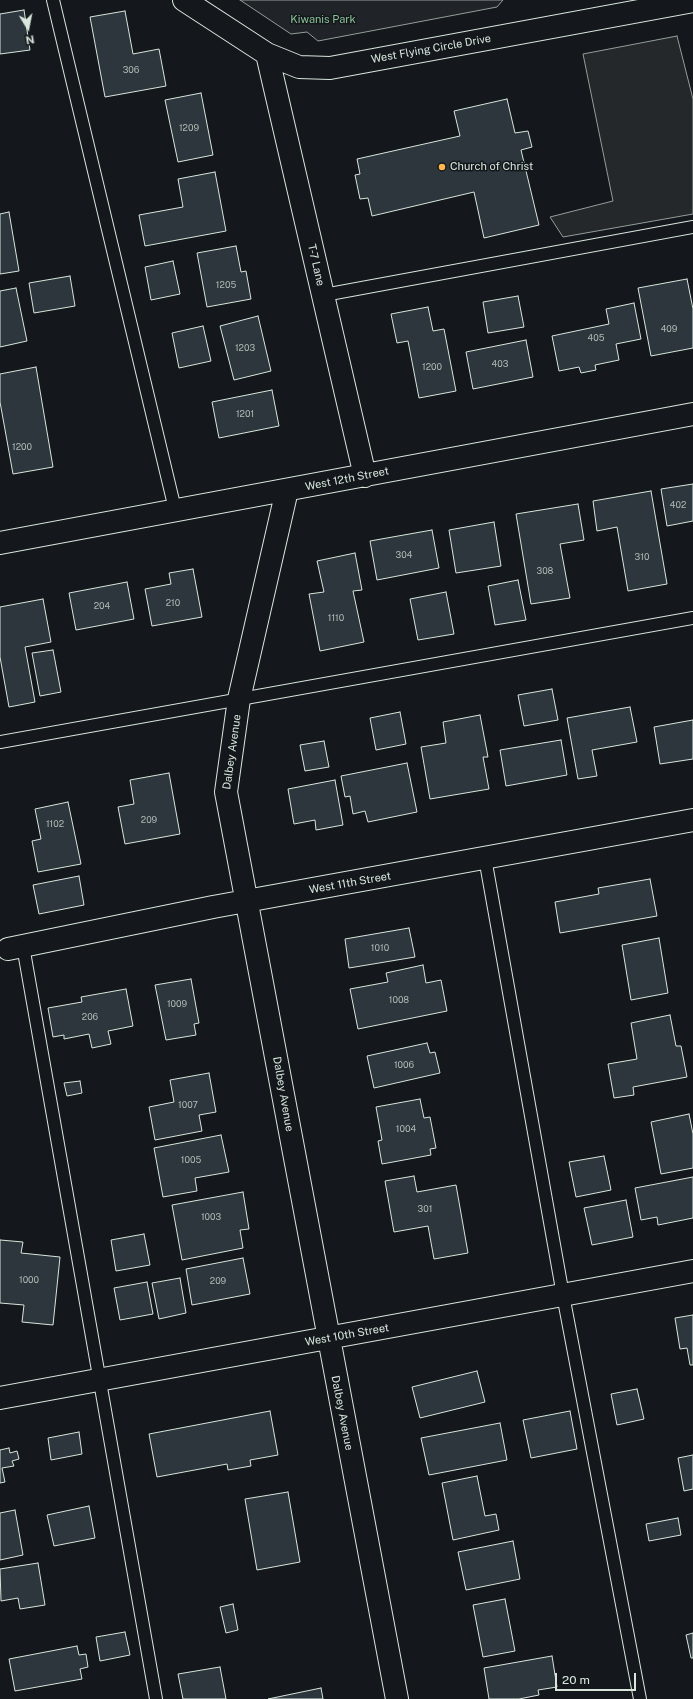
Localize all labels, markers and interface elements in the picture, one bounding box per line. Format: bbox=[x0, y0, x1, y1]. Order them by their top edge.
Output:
north arrow bbox=[8, 8, 48, 48]
park label: Kiwanis Park bbox=[290, 13, 356, 27]
street label: West Flying Circle Drive bbox=[370, 32, 492, 66]
text: N bbox=[25, 33, 35, 46]
house number: 306 bbox=[123, 65, 139, 75]
house number: 1209 bbox=[179, 123, 199, 133]
place label: Church of Christ bbox=[450, 160, 533, 174]
marker: Church of Christ bbox=[437, 162, 447, 172]
street label: T-7 Lane bbox=[305, 243, 327, 287]
house number: 1205 bbox=[216, 280, 236, 290]
house number: 409 bbox=[661, 324, 677, 334]
house number: 405 bbox=[588, 333, 604, 343]
house number: 1203 bbox=[235, 343, 255, 353]
house number: 403 bbox=[492, 359, 508, 369]
house number: 1200 bbox=[422, 362, 442, 372]
house number: 1201 bbox=[236, 409, 254, 419]
house number: 1200 bbox=[12, 442, 32, 452]
street label: West 12th Street bbox=[304, 464, 390, 494]
house number: 402 bbox=[670, 500, 686, 510]
house number: 304 bbox=[396, 550, 412, 560]
house number: 310 bbox=[635, 552, 649, 562]
house number: 308 bbox=[537, 566, 553, 576]
house number: 210 bbox=[166, 598, 180, 608]
house number: 204 bbox=[94, 601, 110, 611]
house number: 1110 bbox=[328, 613, 344, 623]
street label: Dalbey Avenue bbox=[220, 713, 244, 791]
house number: 209 bbox=[141, 815, 157, 825]
house number: 1102 bbox=[46, 819, 64, 829]
street label: West 11th Street bbox=[308, 869, 392, 897]
house number: 1010 bbox=[371, 943, 389, 953]
house number: 1008 bbox=[389, 995, 409, 1005]
house number: 1009 bbox=[167, 999, 187, 1009]
house number: 206 bbox=[82, 1012, 98, 1022]
street label: Dalbey Avenue bbox=[270, 1055, 296, 1133]
house number: 1006 bbox=[394, 1060, 414, 1070]
house number: 1007 bbox=[178, 1100, 198, 1110]
house number: 1004 bbox=[396, 1124, 416, 1134]
house number: 1005 bbox=[181, 1155, 201, 1165]
house number: 301 bbox=[418, 1204, 432, 1214]
house number: 1003 bbox=[201, 1212, 221, 1222]
house number: 1000 bbox=[19, 1275, 39, 1285]
house number: 209 bbox=[210, 1276, 226, 1286]
street label: West 10th Street bbox=[304, 1321, 390, 1349]
street label: Dalbey Avenue bbox=[328, 1374, 356, 1452]
scale bar bbox=[557, 1665, 638, 1691]
text: 20 m bbox=[562, 1673, 590, 1687]

